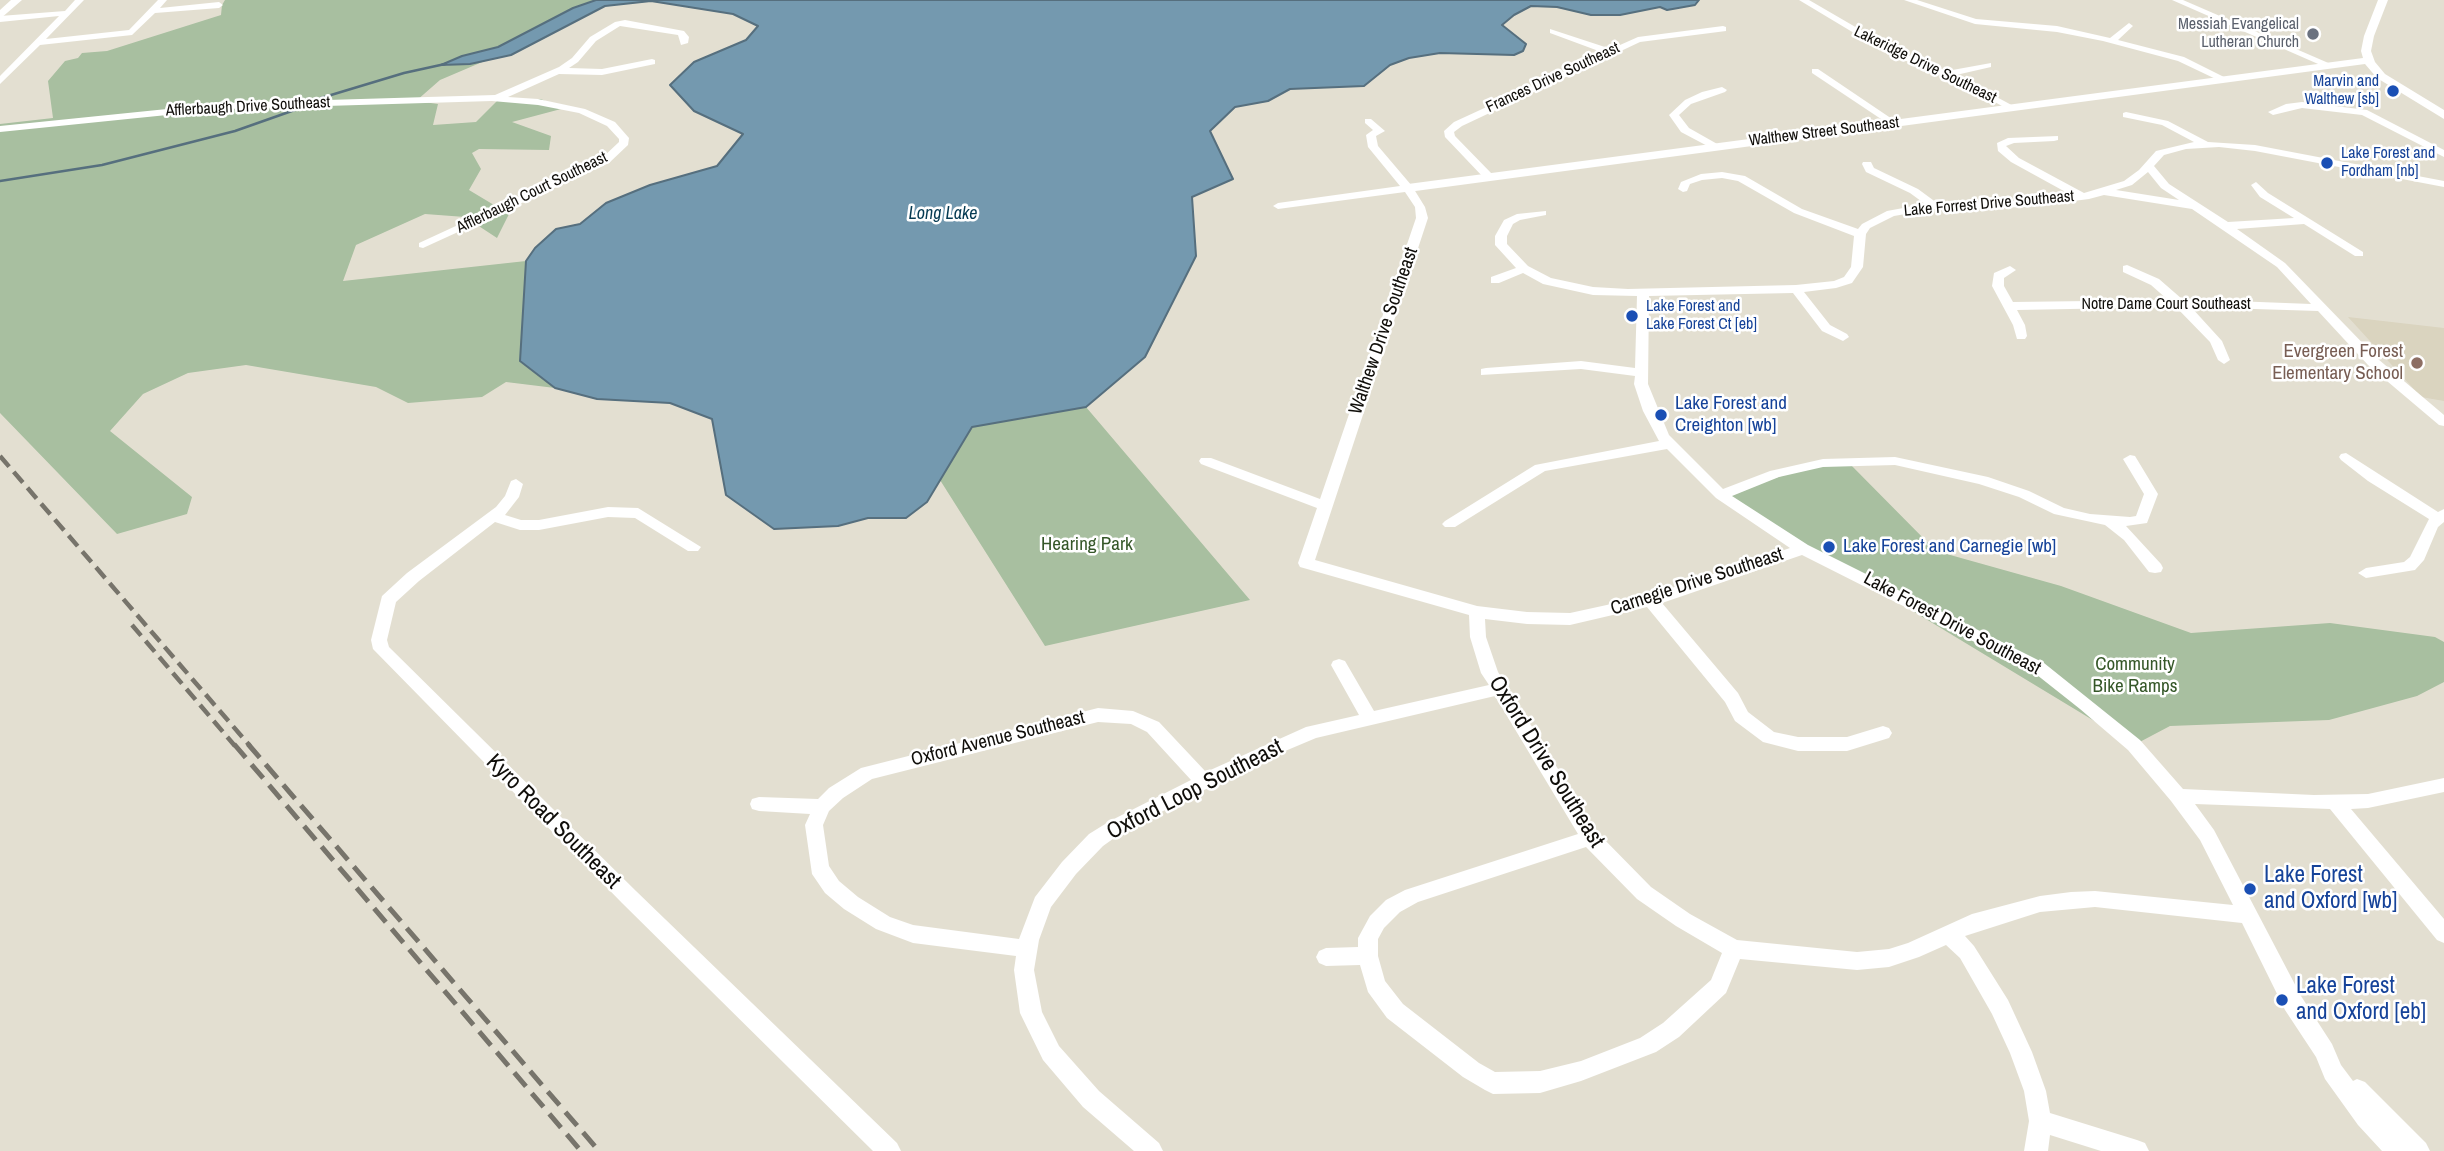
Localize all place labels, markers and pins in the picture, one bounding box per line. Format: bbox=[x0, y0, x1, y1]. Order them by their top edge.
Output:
place label: Messiah Evangelical Lutheran Church bbox=[2178, 15, 2299, 53]
marker: Messiah Evangelical Lutheran Church bbox=[2305, 26, 2321, 42]
place label: Marvin and Walthew [sb] bbox=[2304, 72, 2379, 110]
marker: Marvin and Walthew [sb] bbox=[2385, 83, 2401, 99]
place label: Lake Forest and Fordham [nb] bbox=[2341, 144, 2435, 182]
marker: Lake Forest and Fordham [nb] bbox=[2319, 155, 2335, 171]
place label: Lake Forest and Lake Forest Ct [eb] bbox=[1646, 297, 1757, 335]
marker: Lake Forest and Lake Forest Ct [eb] bbox=[1624, 308, 1640, 324]
place label: Evergreen Forest Elementary School bbox=[2272, 341, 2403, 385]
marker: Evergreen Forest Elementary School bbox=[2409, 355, 2425, 371]
place label: Lake Forest and Creighton [wb] bbox=[1675, 393, 1787, 437]
marker: Lake Forest and Creighton [wb] bbox=[1653, 407, 1669, 423]
place label: Lake Forest and Carnegie [wb] bbox=[1843, 536, 2056, 558]
marker: Lake Forest and Carnegie [wb] bbox=[1821, 539, 1837, 555]
place label: Lake Forest and Oxford [wb] bbox=[2264, 862, 2397, 916]
marker: Lake Forest and Oxford [wb] bbox=[2242, 881, 2258, 897]
place label: Lake Forest and Oxford [eb] bbox=[2296, 973, 2426, 1027]
marker: Lake Forest and Oxford [eb] bbox=[2274, 992, 2290, 1008]

